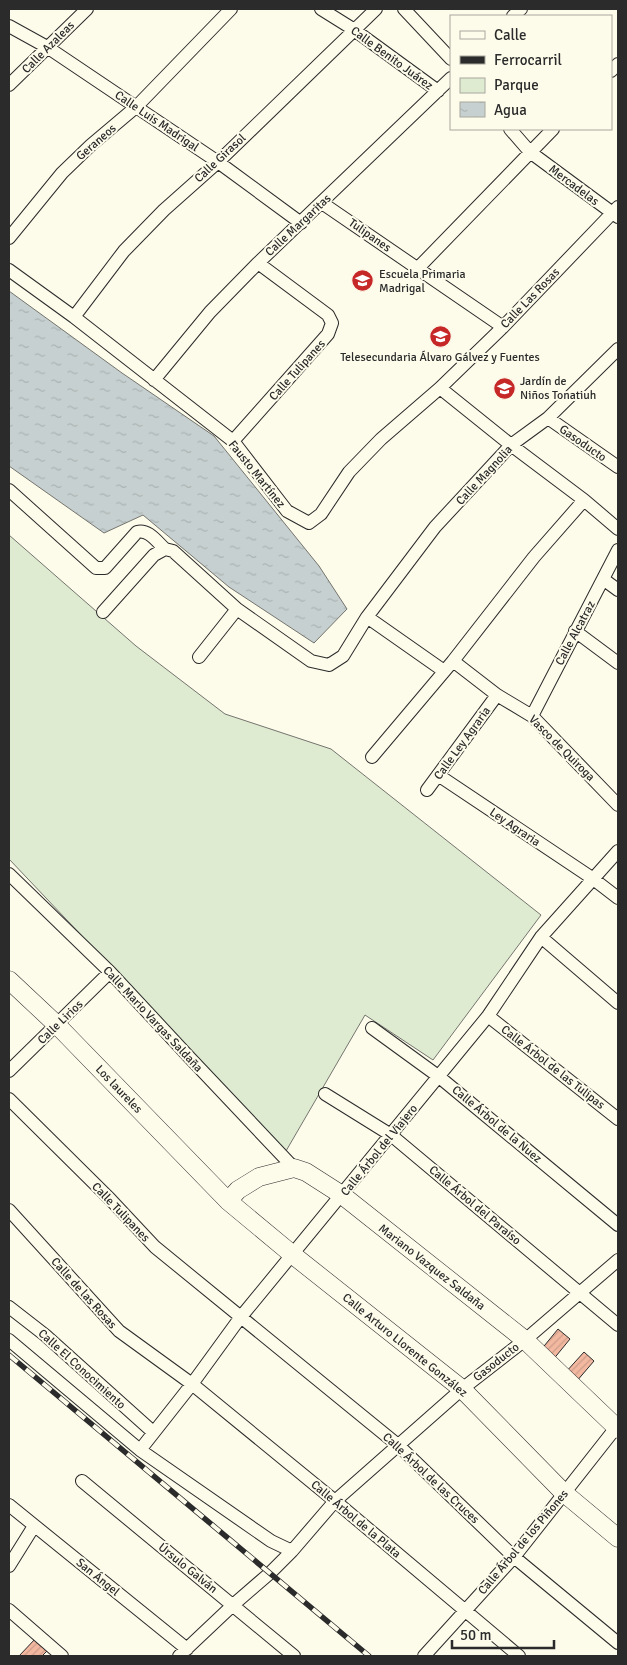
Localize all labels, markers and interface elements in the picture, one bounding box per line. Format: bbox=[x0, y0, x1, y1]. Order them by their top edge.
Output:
legend bbox=[450, 15, 612, 130]
street label: Calle Azaleas bbox=[19, 18, 78, 77]
street label: Calle Benito Juárez bbox=[348, 23, 436, 93]
text: Calle bbox=[494, 26, 527, 44]
text: Ferrocarril bbox=[494, 51, 562, 69]
text: Parque bbox=[494, 76, 539, 94]
street label: Calle Luis Madrigal bbox=[112, 88, 202, 155]
text: Agua bbox=[494, 101, 527, 119]
street label: Geraneos bbox=[73, 121, 119, 164]
street label: Calle Girasol bbox=[191, 130, 250, 186]
street label: Mercadelas bbox=[546, 162, 602, 209]
street label: Calle Margaritas bbox=[262, 191, 334, 260]
street label: Tulipanes bbox=[346, 215, 394, 255]
street label: Calle Las Rosas bbox=[498, 265, 563, 332]
place label: Escuela Primaria Madrigal bbox=[379, 267, 466, 296]
school or university icon: Escuela Primaria Madrigal bbox=[351, 269, 375, 293]
school or university icon: Telesecundaria Álvaro Gálvez y Fuentes bbox=[428, 324, 452, 348]
street label: Calle Tulipanes bbox=[266, 337, 329, 404]
place label: Telesecundaria Álvaro Gálvez y Fuentes bbox=[340, 350, 540, 365]
place label: Jardín de Niños Tonatiuh bbox=[520, 374, 596, 403]
school or university icon: Jardín de Niños Tonatiuh bbox=[492, 376, 516, 400]
street label: Gasoducto bbox=[556, 422, 609, 465]
street label: Fausto Martínez bbox=[225, 437, 288, 511]
street label: Calle Magnolia bbox=[453, 442, 516, 508]
street label: Calle Alcatraz bbox=[552, 598, 599, 668]
street label: Calle Ley Agraria bbox=[431, 704, 494, 783]
street label: Vasco de Quiroga bbox=[525, 712, 598, 785]
street label: Ley Agraria bbox=[486, 805, 543, 850]
street label: Calle Mario Vargas Saldaña bbox=[100, 963, 206, 1076]
street label: Calle Lirios bbox=[35, 997, 86, 1048]
street label: Calle Árbol de las Tulipas bbox=[498, 1022, 608, 1113]
street label: Los laureles bbox=[92, 1062, 145, 1117]
street label: Calle Árbol de la Nuez bbox=[449, 1082, 545, 1166]
street label: Calle Árbol del Viajero bbox=[338, 1101, 421, 1199]
street label: Calle Árbol del Paraíso bbox=[426, 1163, 524, 1248]
street label: Calle Tulipanes bbox=[88, 1179, 153, 1245]
street label: Mariano Vazquez Saldaña bbox=[375, 1221, 488, 1314]
street label: Calle de las Rosas bbox=[48, 1254, 120, 1332]
street label: Calle Arturo Llorente González bbox=[339, 1290, 470, 1400]
street label: Calle El Conocimiento bbox=[35, 1326, 129, 1413]
street label: Gasoducto bbox=[470, 1340, 522, 1385]
street label: Calle Árbol de las Cruces bbox=[379, 1430, 482, 1527]
street label: Calle Árbol de la Plata bbox=[308, 1477, 404, 1561]
street label: Calle Árbol de los Piñones bbox=[475, 1487, 572, 1598]
street label: Úrsulo Galván bbox=[155, 1540, 220, 1597]
street label: San Ángel bbox=[73, 1555, 123, 1600]
scale bar bbox=[452, 1618, 554, 1650]
text: 50 m bbox=[460, 1626, 491, 1644]

